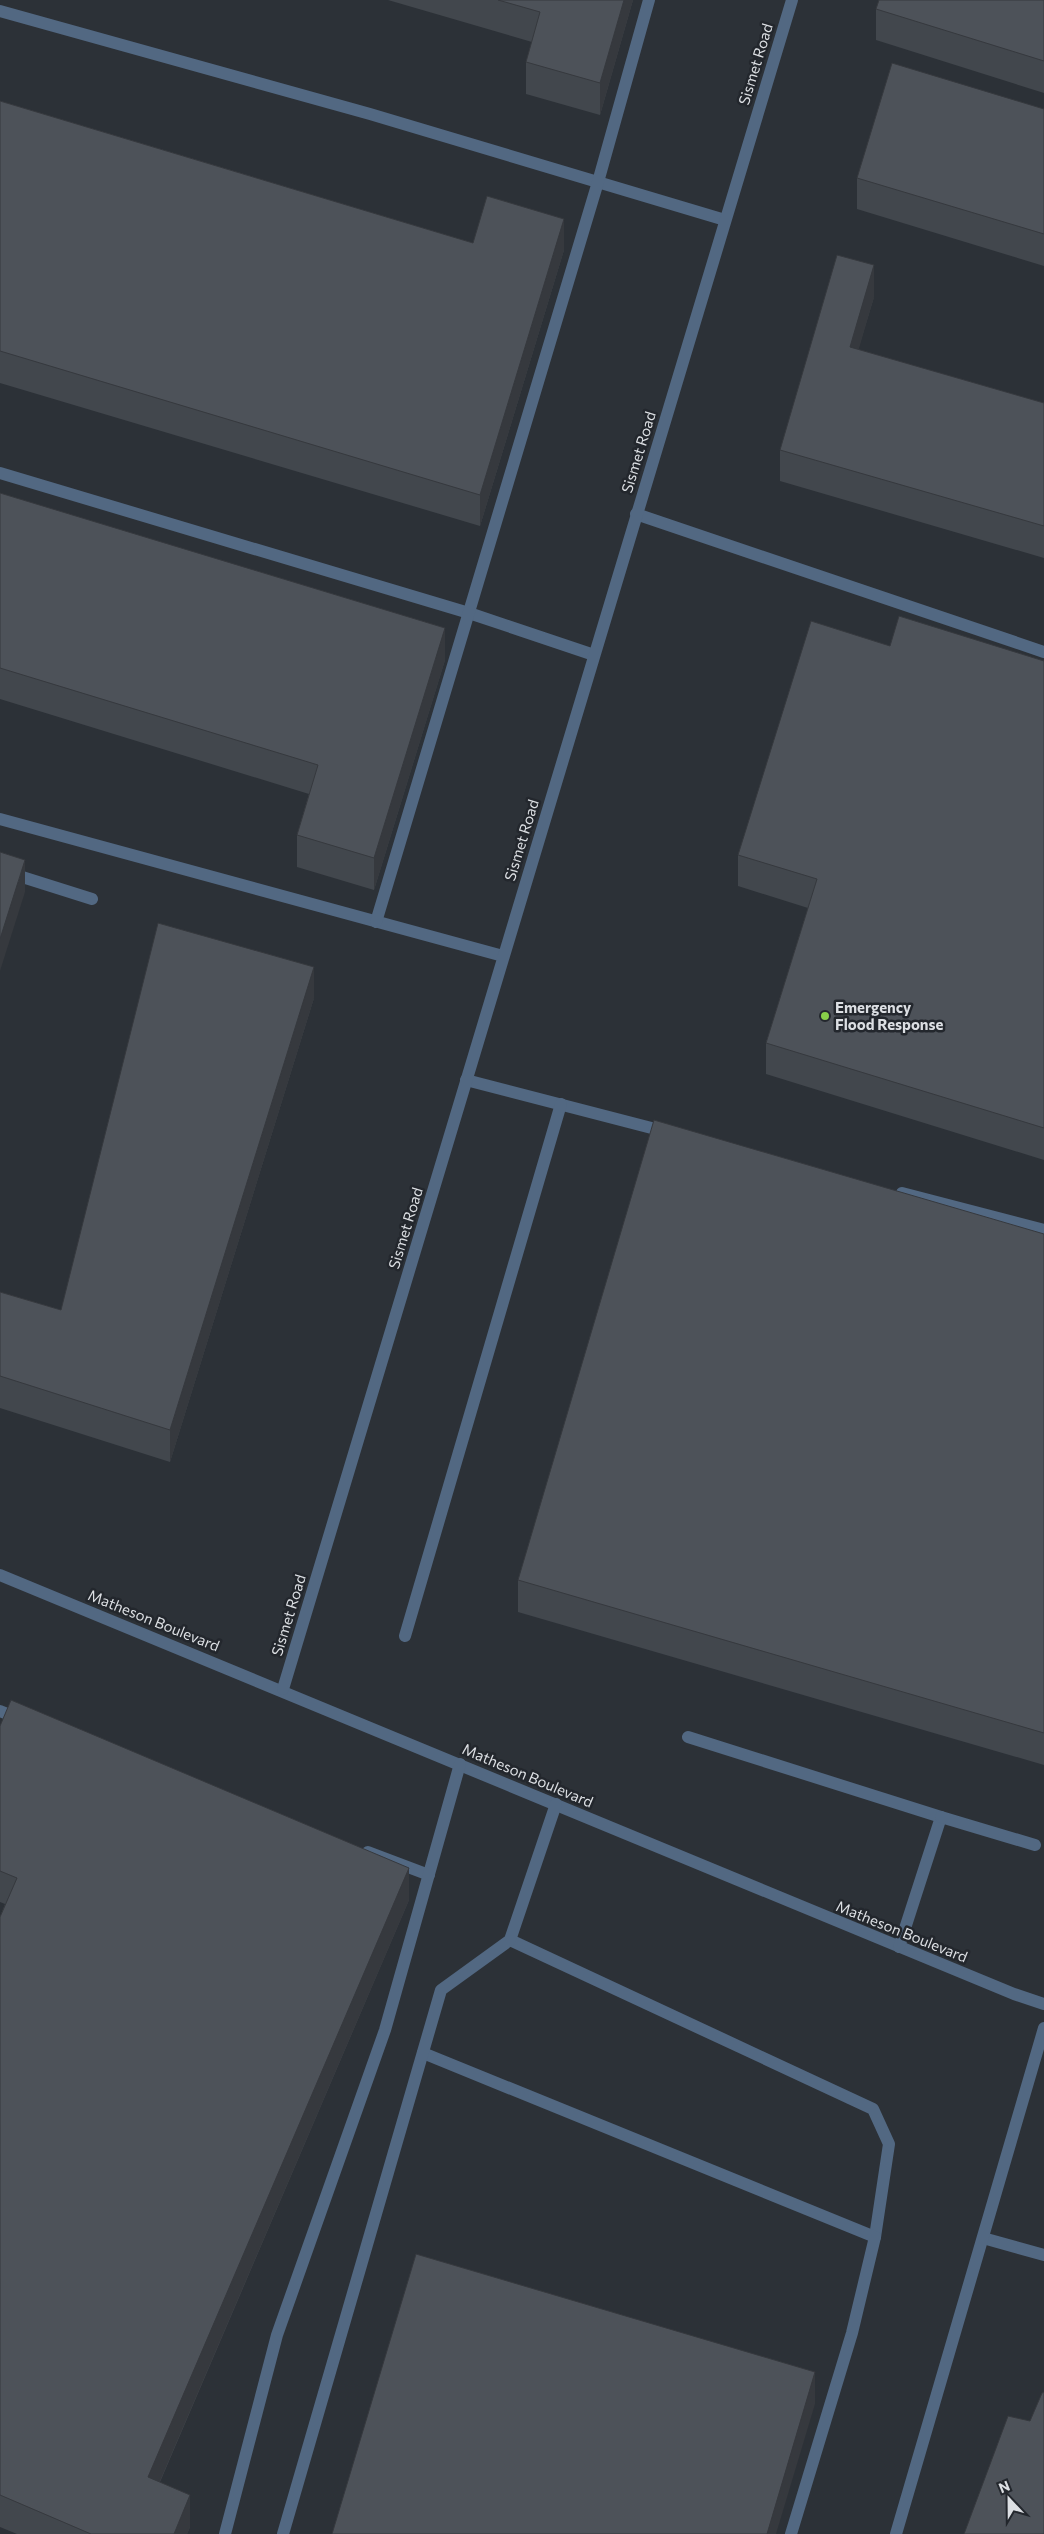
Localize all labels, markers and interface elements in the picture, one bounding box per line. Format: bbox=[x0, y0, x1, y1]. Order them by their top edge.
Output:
street label: Sismet Road bbox=[734, 21, 776, 107]
street label: Sismet Road bbox=[617, 409, 659, 495]
street label: Sismet Road bbox=[500, 797, 542, 883]
place label: Emergency Flood Response bbox=[835, 998, 944, 1033]
marker: Emergency Flood Response bbox=[819, 1010, 831, 1022]
street label: Sismet Road bbox=[384, 1185, 426, 1271]
street label: Sismet Road bbox=[267, 1572, 309, 1658]
street label: Matheson Boulevard bbox=[86, 1585, 222, 1655]
street label: Matheson Boulevard bbox=[460, 1739, 596, 1811]
street label: Matheson Boulevard bbox=[834, 1896, 970, 1966]
north arrow bbox=[984, 2474, 1034, 2524]
text: N bbox=[996, 2477, 1012, 2496]

